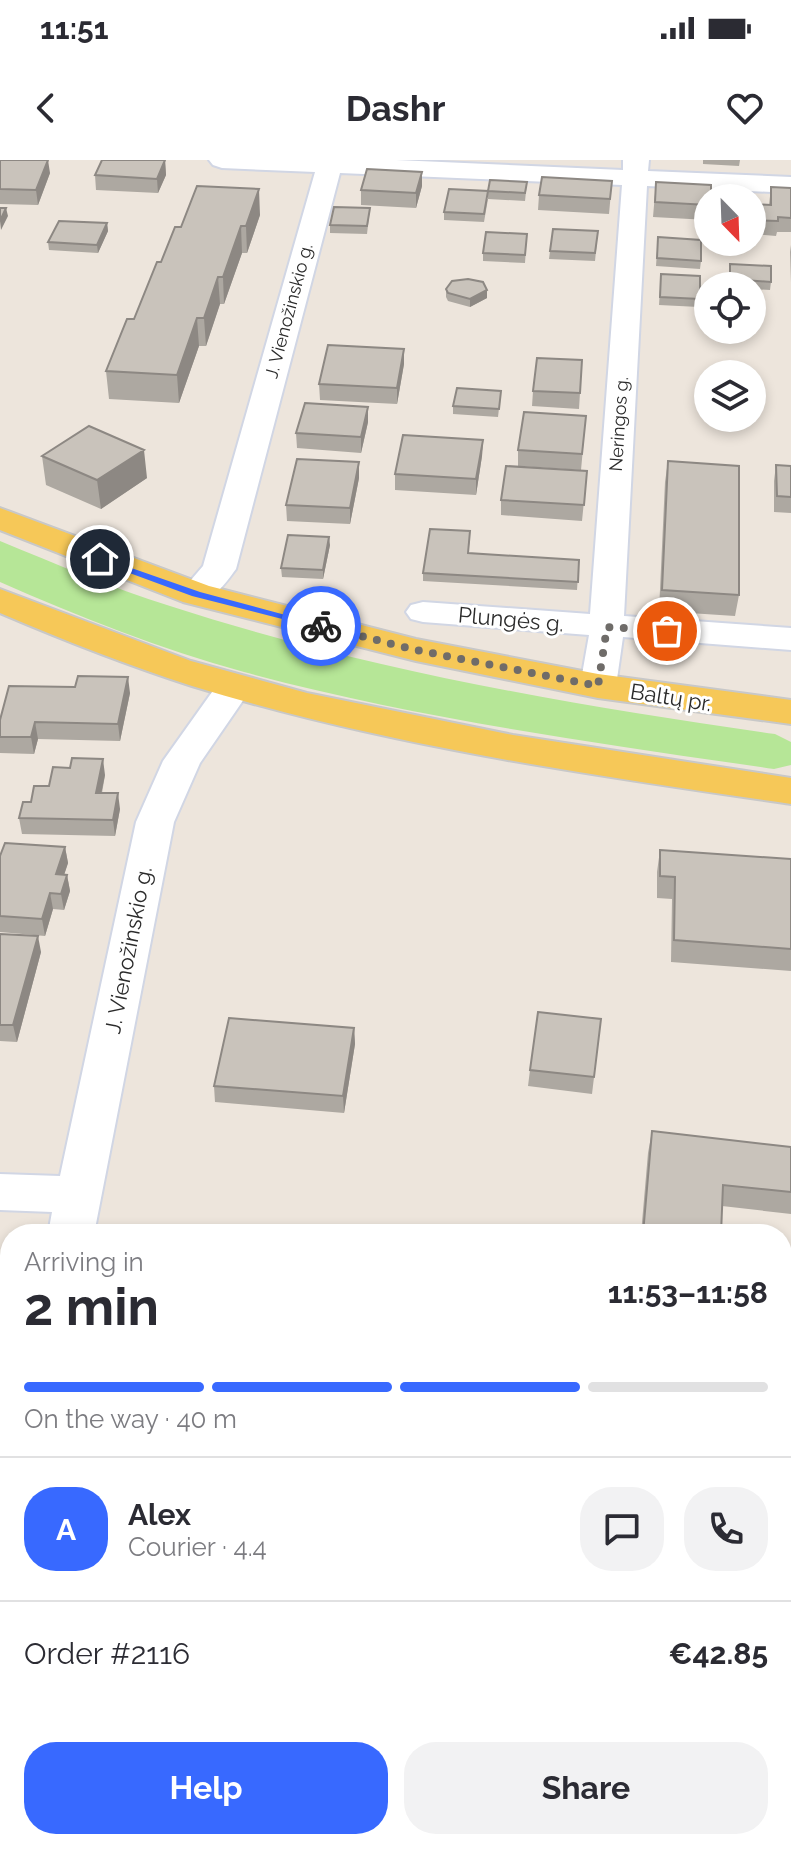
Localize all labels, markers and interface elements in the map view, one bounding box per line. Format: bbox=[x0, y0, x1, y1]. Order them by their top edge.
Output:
text: 11:51 bbox=[40, 11, 109, 46]
icon: back bbox=[24, 86, 68, 130]
icon: heart bbox=[723, 86, 767, 130]
text: Dashr bbox=[346, 87, 445, 129]
north arrow bbox=[694, 184, 766, 256]
map controls bbox=[694, 184, 766, 432]
street label: J. Vienožinskio g. bbox=[260, 241, 317, 381]
button: locate bbox=[694, 272, 766, 344]
button: layers bbox=[694, 360, 766, 432]
street label: Neringos g. bbox=[605, 376, 632, 472]
pin bbox=[66, 525, 134, 593]
icon: home bbox=[78, 537, 122, 581]
courier bbox=[281, 586, 361, 666]
pin bbox=[633, 597, 701, 665]
street label: Plungės g. bbox=[457, 601, 565, 637]
icon: bike bbox=[299, 604, 343, 648]
icon: bag bbox=[645, 609, 689, 653]
street label: Baltų pr. bbox=[628, 678, 714, 716]
street label: J. Vienožinskio g. bbox=[99, 864, 157, 1036]
text: Arriving in bbox=[24, 1247, 144, 1277]
text: 11:53–11:58 bbox=[608, 1275, 768, 1310]
text: 2 min bbox=[24, 1276, 159, 1337]
text: On the way · 40 m bbox=[24, 1404, 237, 1434]
button: chat bbox=[580, 1487, 664, 1571]
button: phone bbox=[684, 1487, 768, 1571]
text: Alex bbox=[128, 1497, 191, 1532]
text: A bbox=[56, 1512, 76, 1547]
text: Courier · 4.4 bbox=[128, 1532, 267, 1562]
text: Order #2116 bbox=[24, 1636, 190, 1671]
text: €42.85 bbox=[669, 1636, 768, 1671]
button: Help bbox=[24, 1742, 388, 1834]
button: Share bbox=[404, 1742, 768, 1834]

